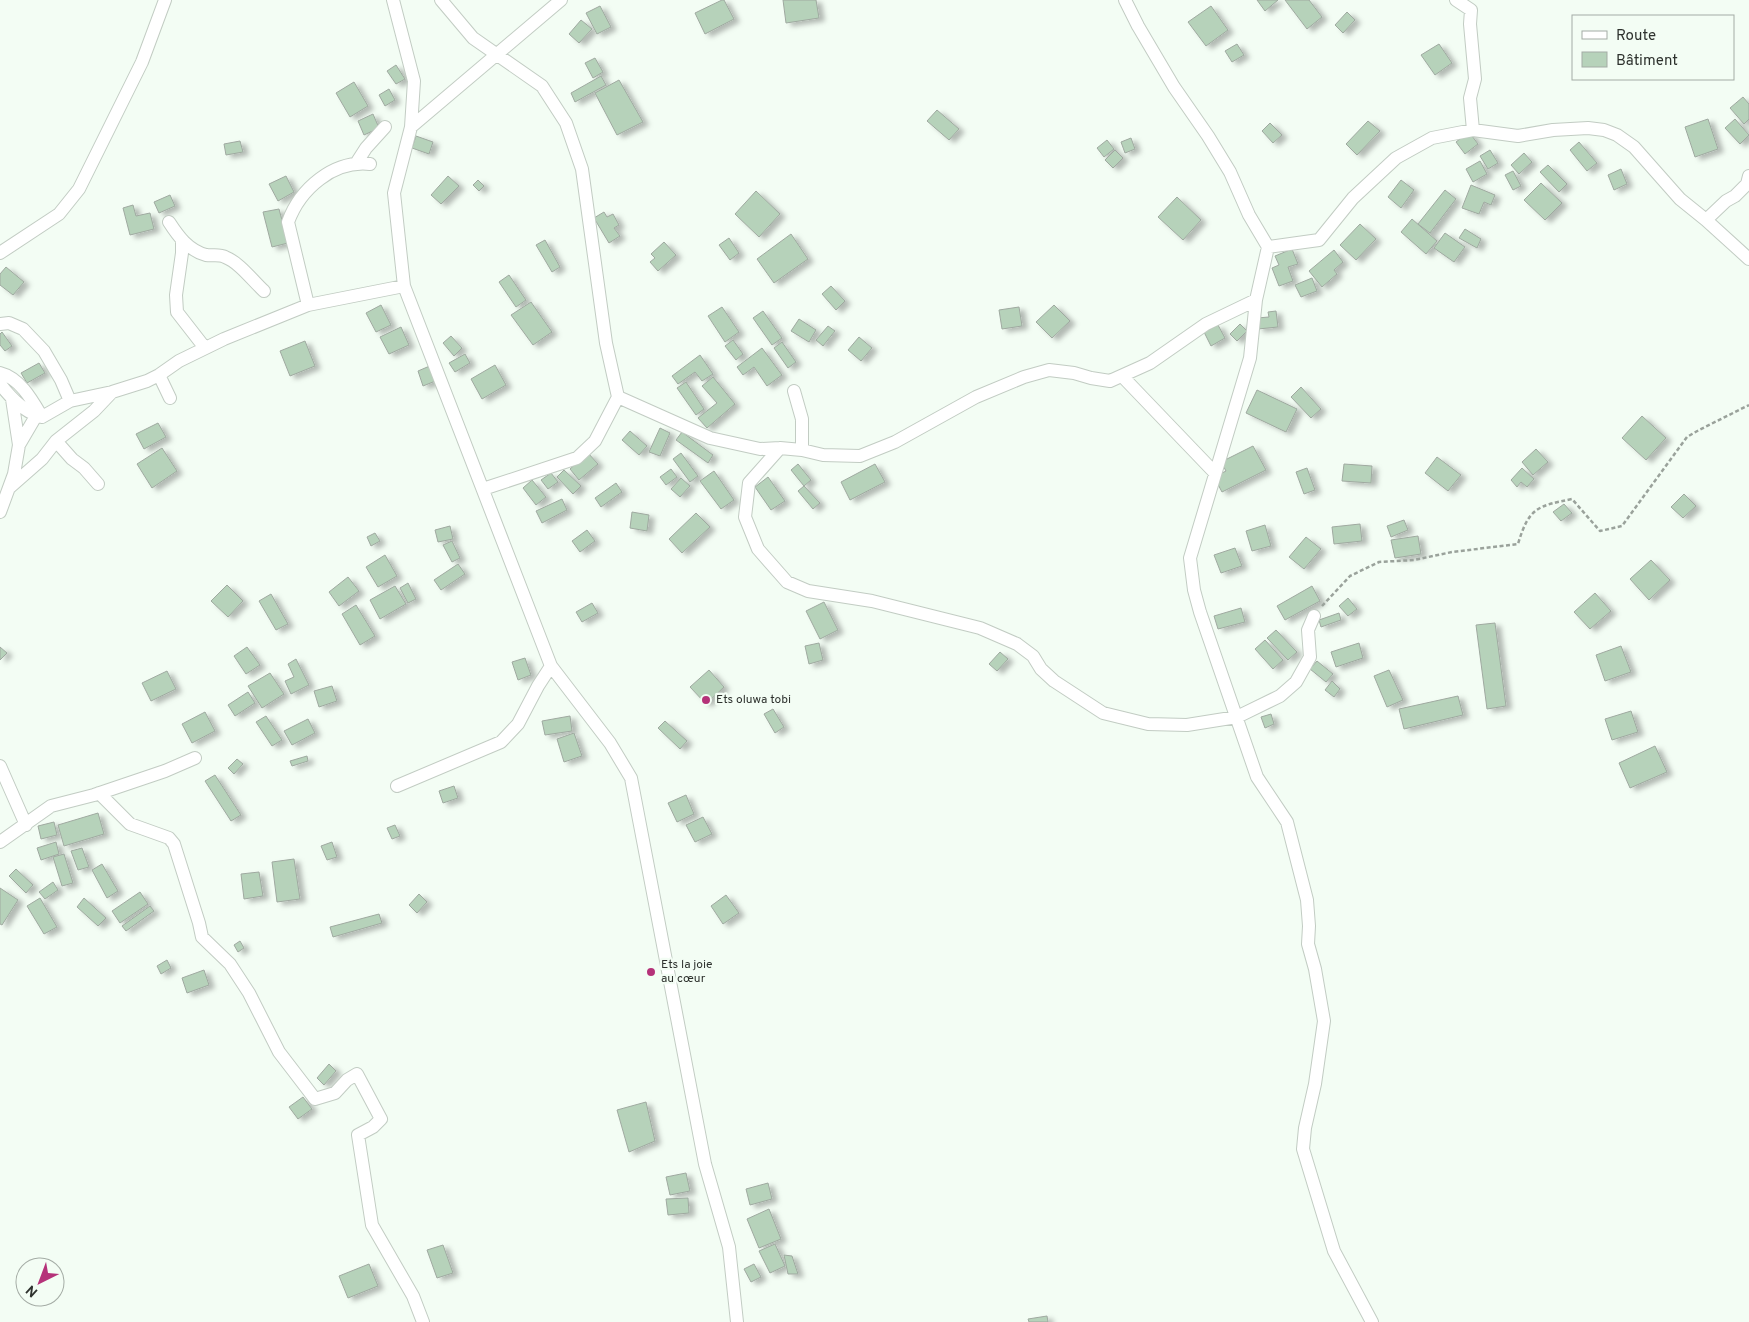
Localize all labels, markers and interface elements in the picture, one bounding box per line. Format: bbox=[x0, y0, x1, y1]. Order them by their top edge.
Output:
legend bbox=[1572, 15, 1734, 80]
text: Route bbox=[1616, 27, 1656, 46]
text: Bâtiment bbox=[1616, 52, 1678, 71]
place label: Ets oluwa tobi bbox=[716, 692, 791, 708]
marker: Ets oluwa tobi bbox=[700, 694, 712, 706]
place label: Ets la joie au cœur bbox=[661, 957, 713, 987]
marker: Ets la joie au cœur bbox=[645, 966, 657, 978]
north arrow bbox=[15, 1257, 65, 1307]
text: N bbox=[23, 1281, 42, 1300]

